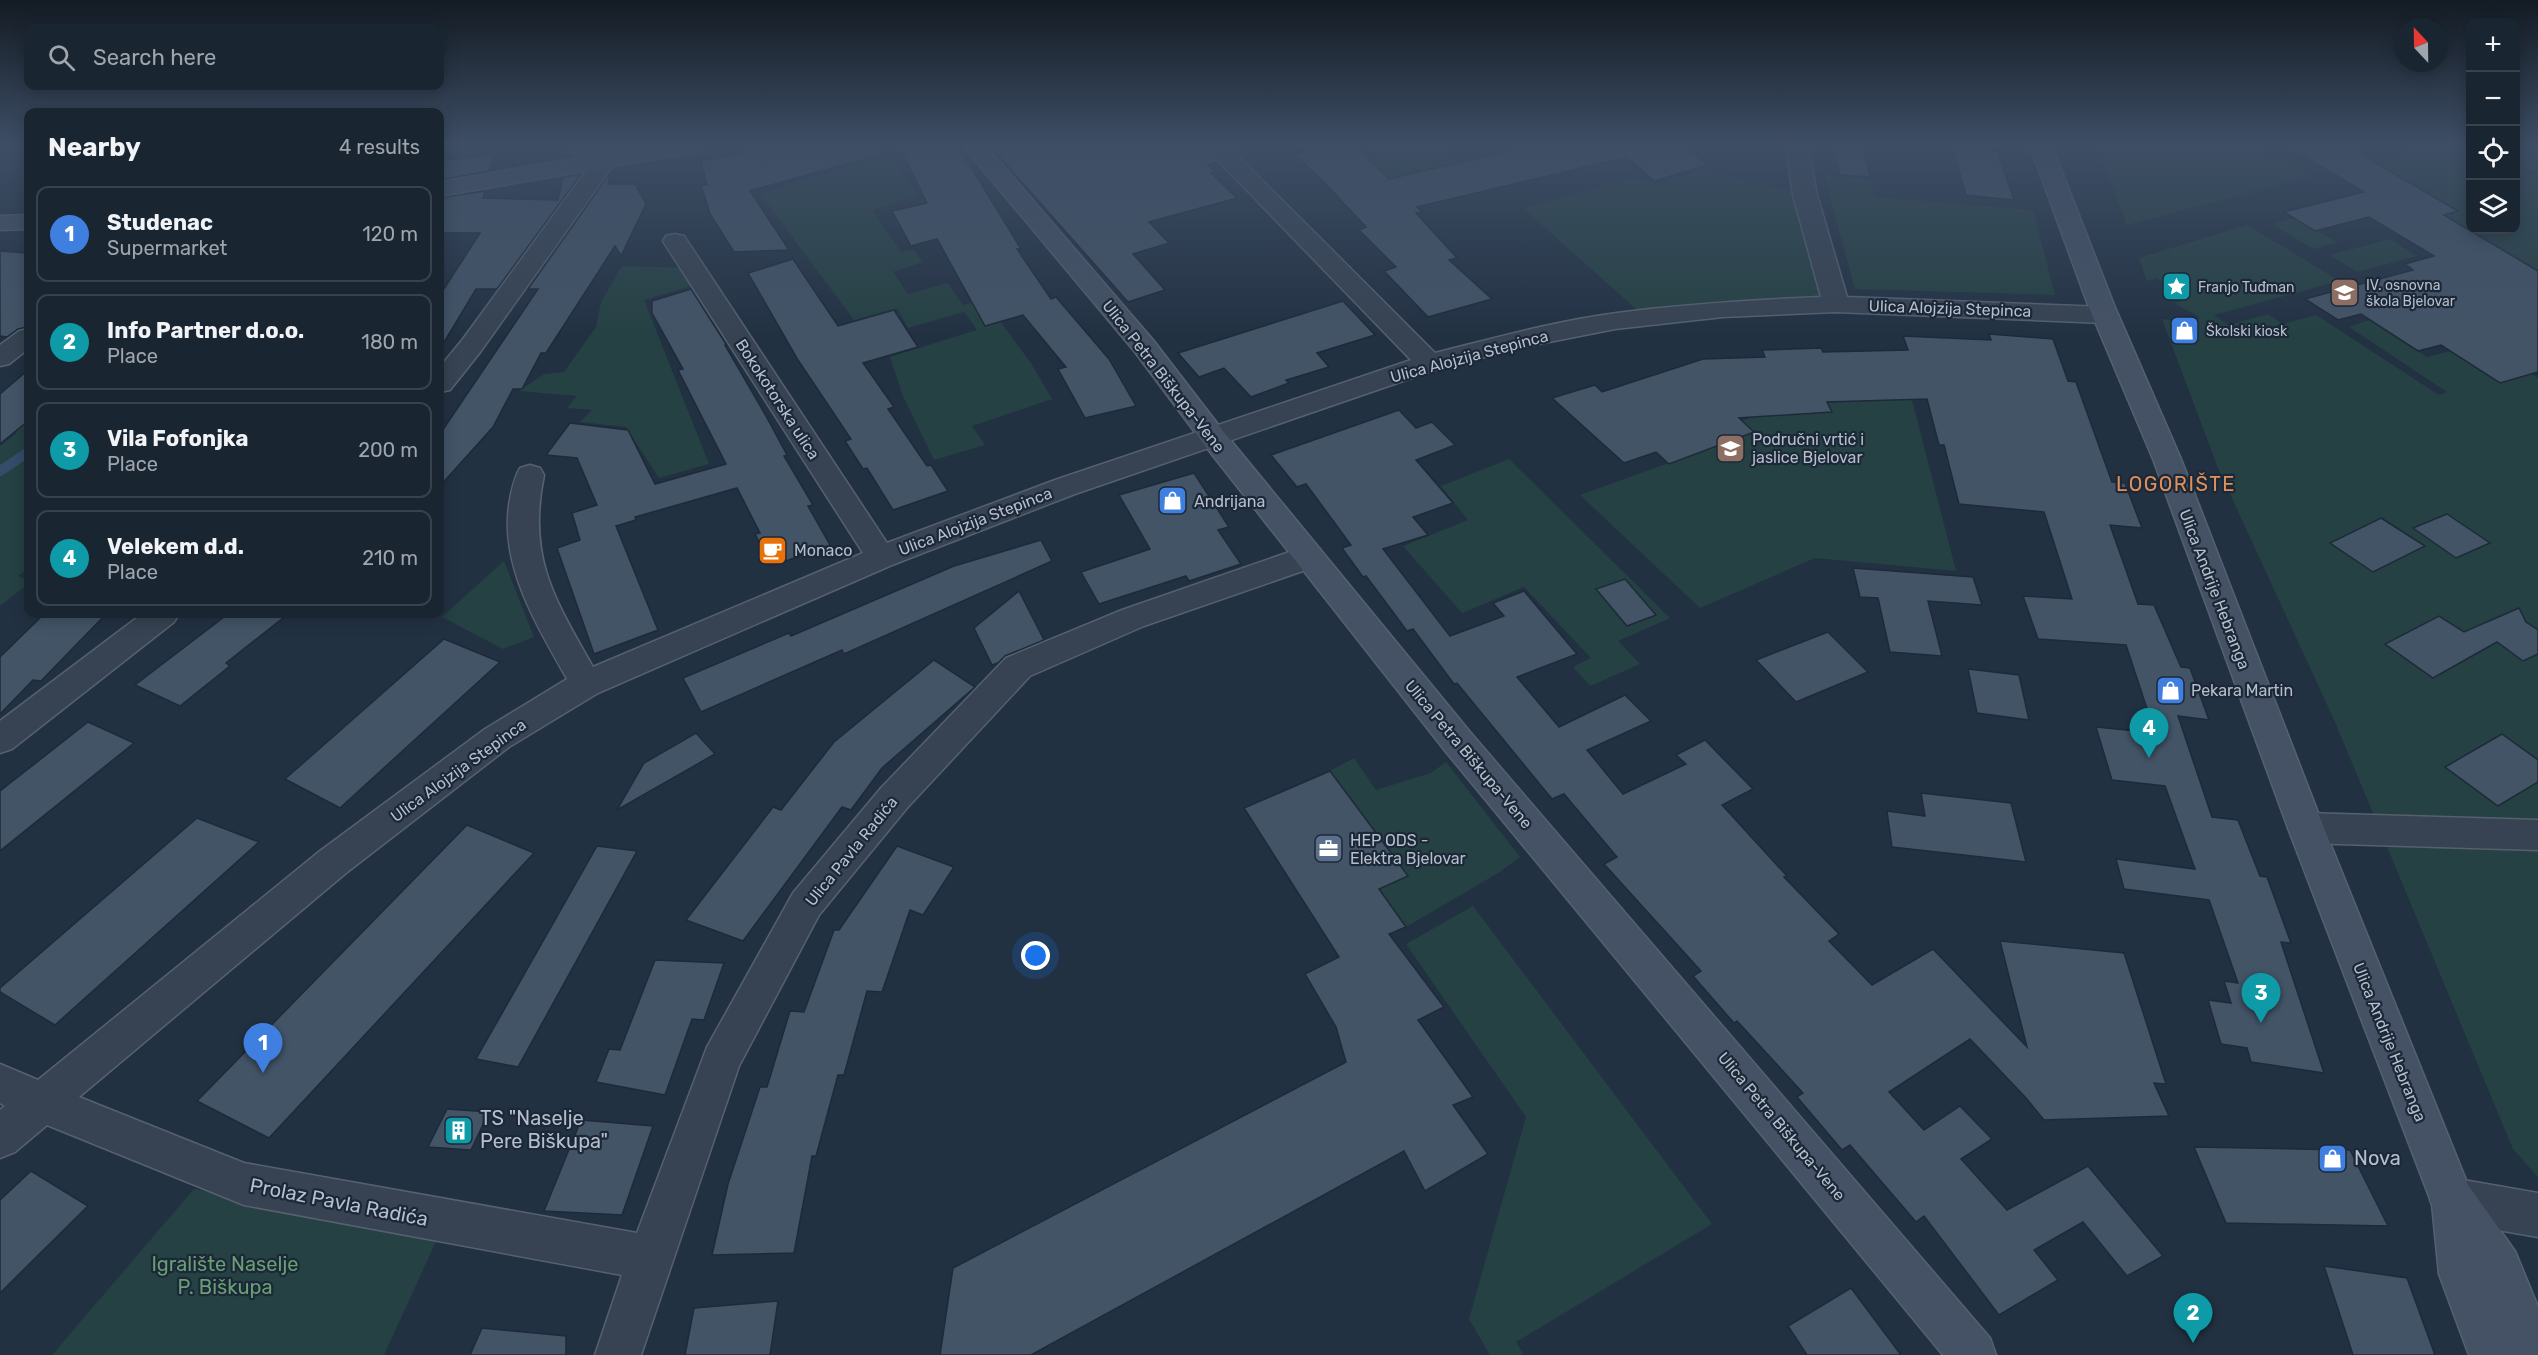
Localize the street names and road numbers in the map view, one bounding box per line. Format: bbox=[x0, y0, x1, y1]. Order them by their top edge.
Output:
street label: Ulica Petra Biškupa-Vene bbox=[1098, 296, 1229, 456]
street label: Ulica Alojzija Stepinca bbox=[1868, 296, 2032, 321]
street label: Ulica Alojzija Stepinca bbox=[1388, 326, 1550, 387]
street label: Bokokotorska ulica bbox=[732, 336, 824, 463]
street label: Ulica Alojzija Stepinca bbox=[896, 483, 1055, 560]
street label: Ulica Andrije Hebranga bbox=[2175, 507, 2254, 672]
street label: Ulica Petra Biškupa-Vene bbox=[1401, 676, 1536, 832]
street label: Ulica Alojzija Stepinca bbox=[387, 715, 530, 826]
street label: Ulica Pavla Radića bbox=[801, 793, 901, 910]
street label: Ulica Andrije Hebranga bbox=[2349, 960, 2430, 1124]
street label: Ulica Petra Biškupa-Vene bbox=[1714, 1048, 1849, 1204]
street label: Prolaz Pavla Radića bbox=[248, 1173, 430, 1231]

